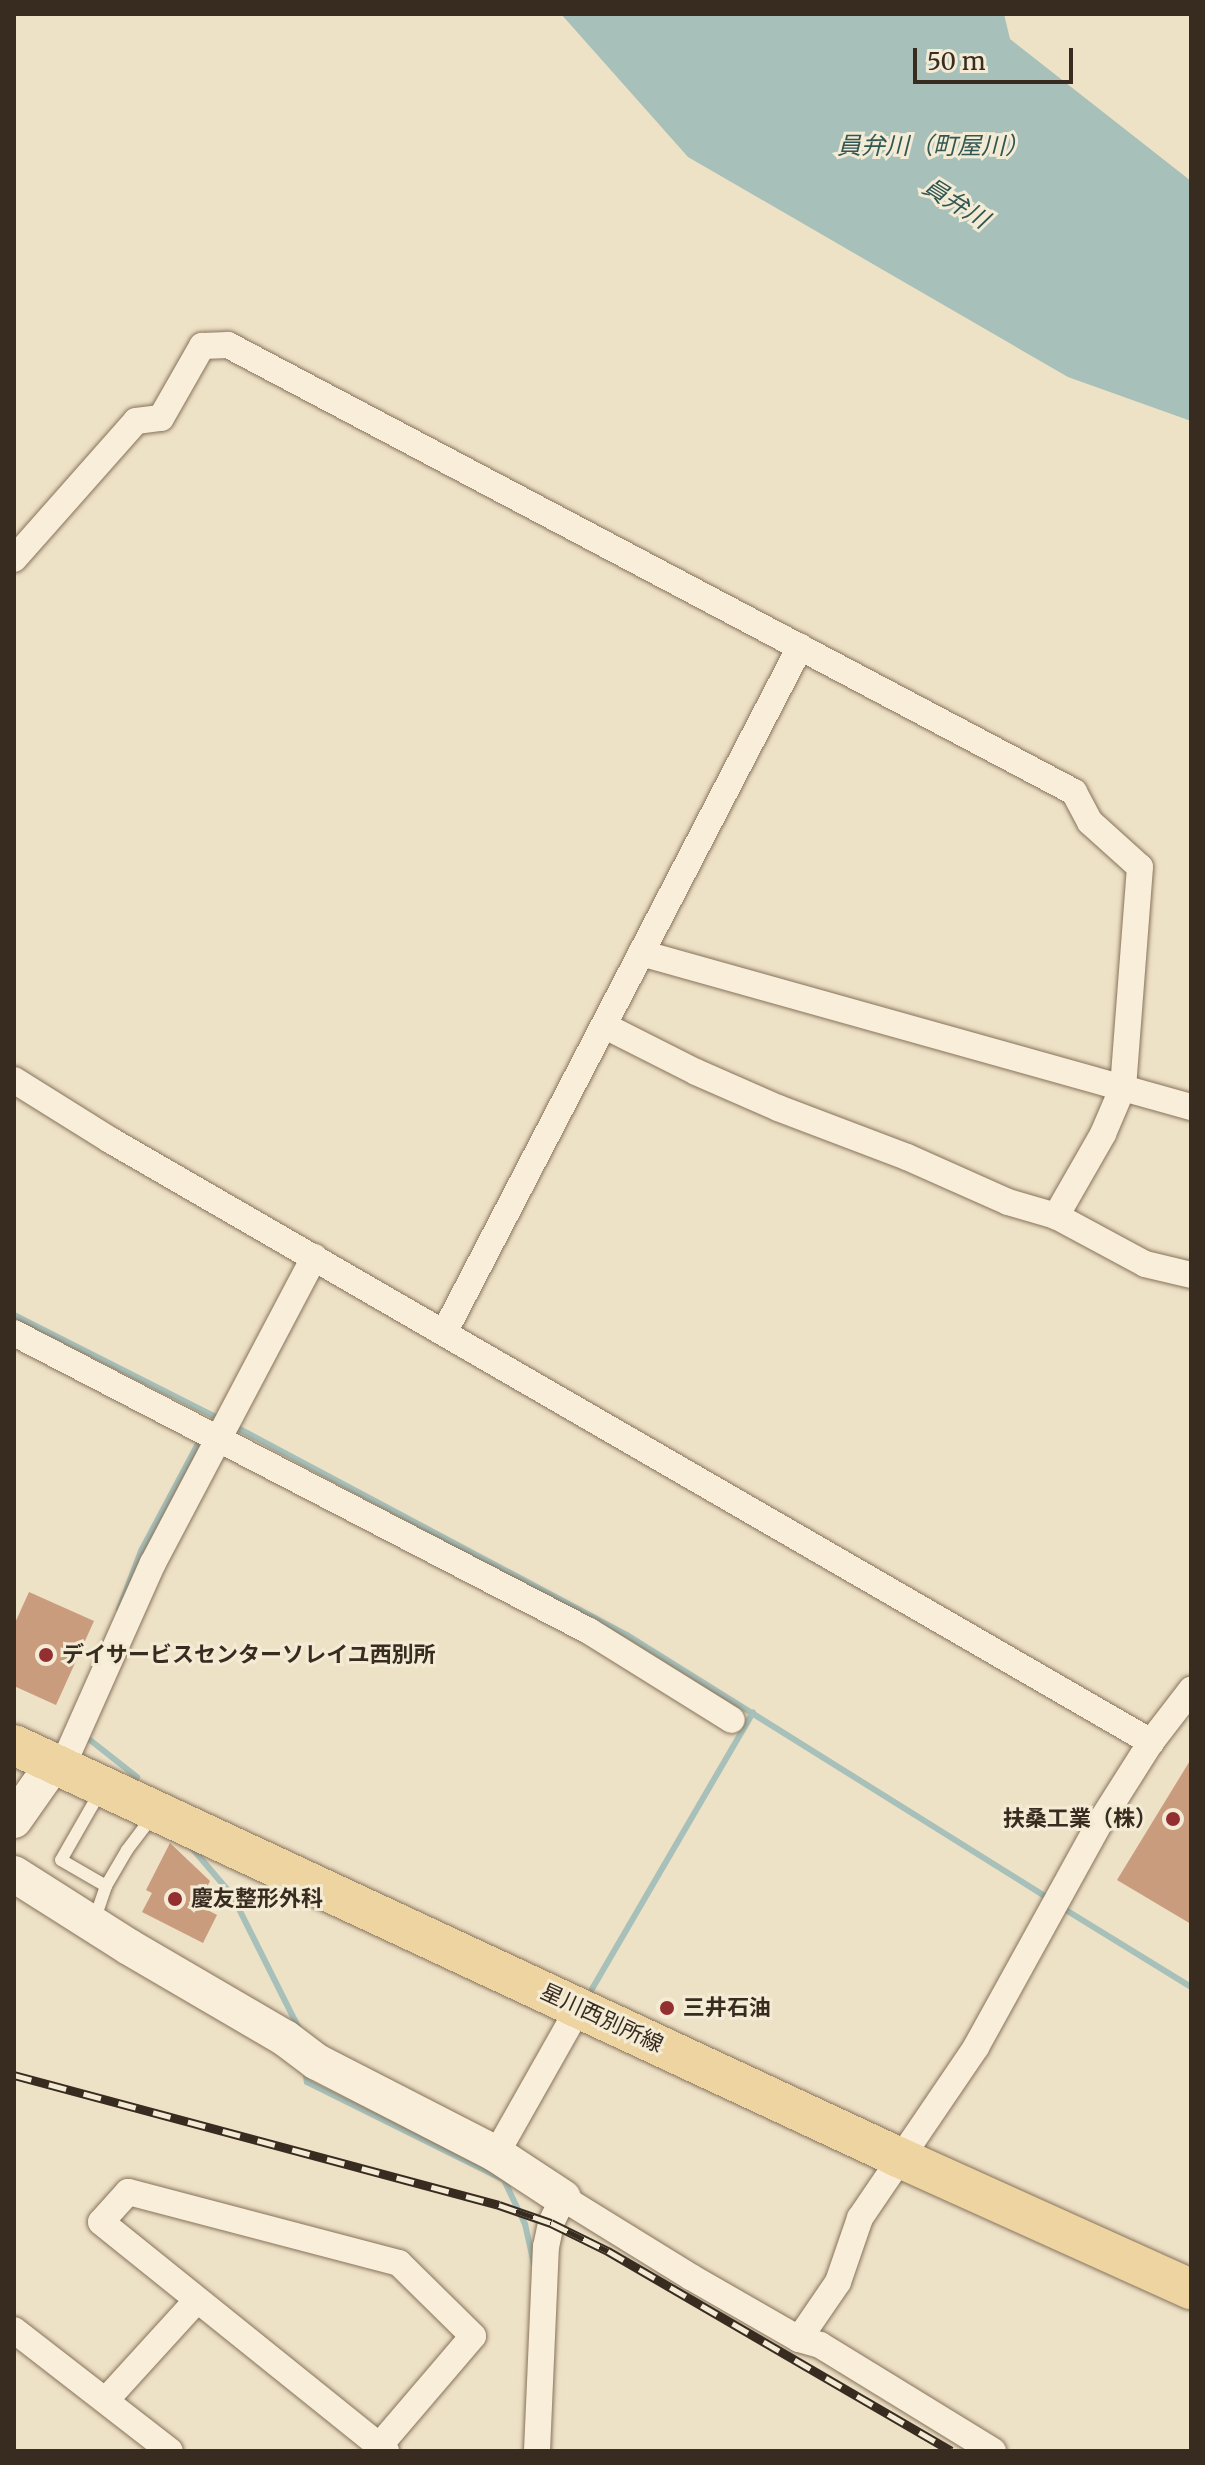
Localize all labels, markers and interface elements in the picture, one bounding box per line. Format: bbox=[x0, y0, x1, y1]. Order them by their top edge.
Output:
scale bar bbox=[917, 32, 1077, 82]
text: 50 m bbox=[927, 46, 986, 77]
water label: 員弁川（町屋川） bbox=[837, 132, 1029, 160]
water label: 員弁川 bbox=[918, 172, 994, 234]
place label: デイサービスセンターソレイユ西別所 bbox=[62, 1642, 436, 1668]
marker: デイサービスセンターソレイユ西別所 bbox=[37, 1646, 55, 1664]
place label: 扶桑工業（株） bbox=[1003, 1806, 1157, 1832]
marker: 扶桑工業（株） bbox=[1164, 1810, 1182, 1828]
place label: 慶友整形外科 bbox=[191, 1886, 323, 1912]
marker: 慶友整形外科 bbox=[166, 1890, 184, 1908]
street label: 星川西別所線 bbox=[537, 1978, 667, 2058]
place label: 三井石油 bbox=[683, 1995, 771, 2021]
marker: 三井石油 bbox=[658, 1999, 676, 2017]

